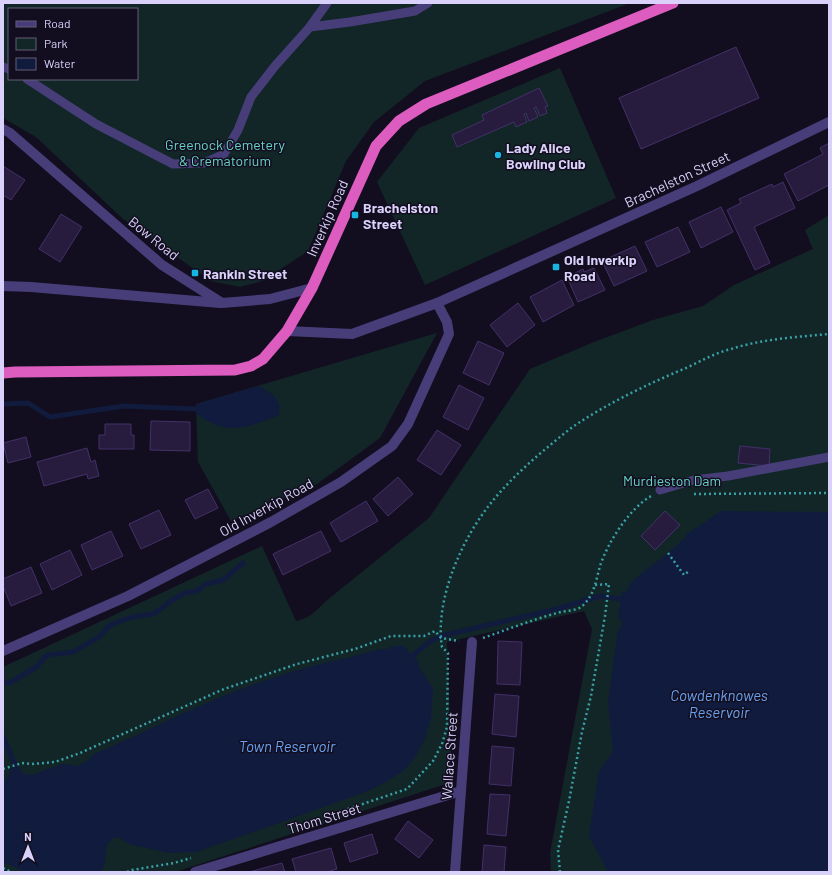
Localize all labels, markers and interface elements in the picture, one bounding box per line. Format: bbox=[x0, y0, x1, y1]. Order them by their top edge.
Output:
legend bbox=[8, 8, 138, 80]
text: Road bbox=[44, 16, 71, 30]
text: Park bbox=[44, 36, 68, 50]
text: Water bbox=[44, 56, 76, 70]
park label: Greenock Cemetery & Crematorium bbox=[165, 136, 285, 169]
place label: Lady Alice Bowling Club bbox=[506, 139, 586, 172]
street label: Brachelston Street bbox=[622, 147, 732, 211]
marker: Lady Alice Bowling Club bbox=[493, 150, 503, 160]
street label: Inverkip Road bbox=[303, 177, 351, 259]
place label: Brachelston Street bbox=[363, 199, 438, 232]
marker: Brachelston Street bbox=[350, 210, 360, 220]
street label: Bow Road bbox=[125, 213, 183, 263]
place label: Old Inverkip Road bbox=[564, 251, 637, 284]
marker: Old Inverkip Road bbox=[551, 262, 561, 272]
place label: Rankin Street bbox=[203, 265, 287, 282]
marker: Rankin Street bbox=[190, 268, 200, 278]
park label: Murdieston Dam bbox=[623, 472, 721, 489]
street label: Old Inverkip Road bbox=[216, 474, 316, 540]
water label: Cowdenknowes Reservoir bbox=[670, 686, 768, 721]
street label: Wallace Street bbox=[437, 711, 461, 801]
water label: Town Reservoir bbox=[239, 737, 336, 755]
street label: Thom Street bbox=[285, 799, 363, 837]
north arrow bbox=[8, 827, 48, 867]
text: N bbox=[24, 830, 32, 843]

